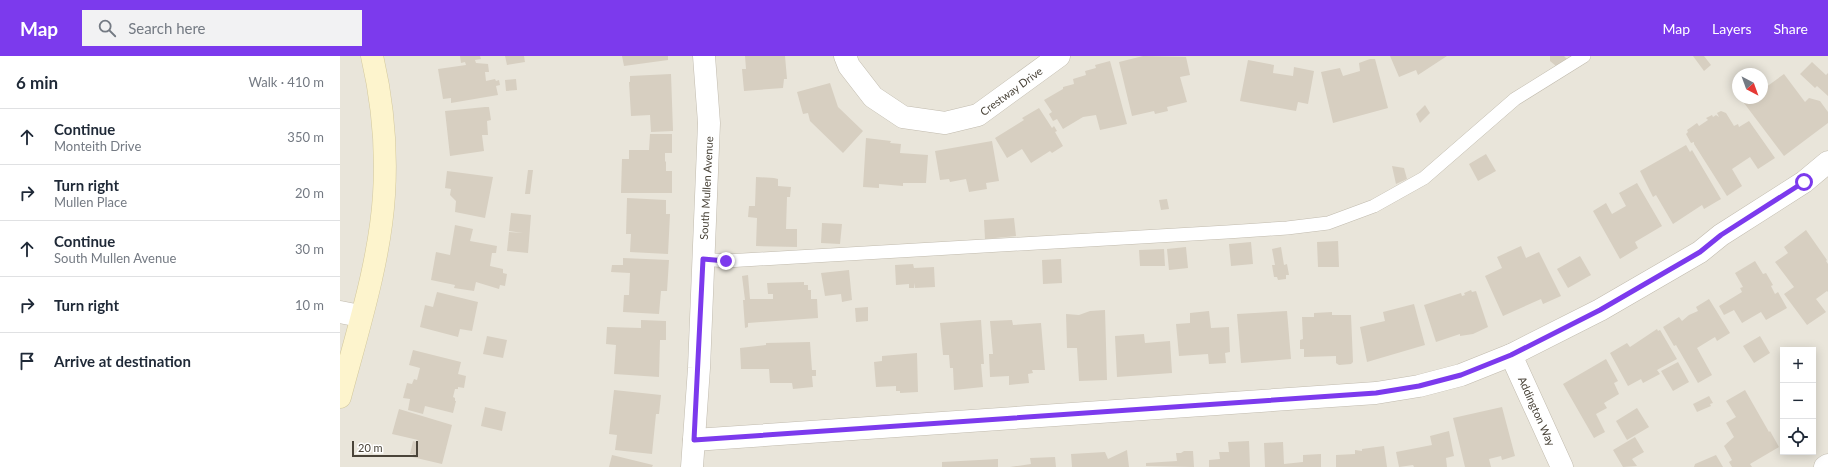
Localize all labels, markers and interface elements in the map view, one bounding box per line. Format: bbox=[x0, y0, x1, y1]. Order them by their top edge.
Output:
search box bbox=[82, 10, 362, 46]
text: Map bbox=[20, 17, 58, 40]
icon: search bbox=[96, 17, 118, 39]
text: Search here bbox=[128, 19, 206, 37]
text: Map bbox=[1662, 20, 1690, 37]
text: Layers bbox=[1712, 20, 1752, 37]
text: Share bbox=[1774, 20, 1808, 37]
street label: Crestway Drive bbox=[977, 64, 1045, 118]
north arrow bbox=[1732, 68, 1768, 104]
text: 6 min bbox=[16, 72, 58, 93]
text: Walk · 410 m bbox=[248, 74, 324, 90]
text: Continue bbox=[54, 120, 115, 138]
icon: ahead bbox=[16, 126, 38, 148]
text: 350 m bbox=[287, 129, 324, 145]
street label: South Mullen Avenue bbox=[697, 136, 715, 240]
text: Monteith Drive bbox=[54, 138, 141, 154]
route start bbox=[1795, 173, 1813, 191]
text: Turn right bbox=[54, 176, 119, 194]
icon: right bbox=[16, 182, 38, 204]
text: 20 m bbox=[295, 185, 324, 201]
text: Mullen Place bbox=[54, 194, 127, 210]
text: Continue bbox=[54, 232, 115, 250]
icon: ahead bbox=[16, 238, 38, 260]
text: 30 m bbox=[295, 241, 324, 257]
text: South Mullen Avenue bbox=[54, 250, 176, 266]
route end bbox=[717, 252, 735, 270]
icon: right bbox=[16, 294, 38, 316]
text: Turn right bbox=[54, 296, 119, 314]
text: 10 m bbox=[295, 297, 324, 313]
map controls bbox=[1780, 347, 1816, 455]
button: + bbox=[1780, 347, 1816, 383]
icon: arrive bbox=[16, 350, 38, 372]
text: Arrive at destination bbox=[54, 352, 191, 370]
street label: Addington Way bbox=[1516, 374, 1558, 448]
button: − bbox=[1780, 383, 1816, 419]
button: locate bbox=[1780, 419, 1816, 455]
scale bar bbox=[352, 439, 418, 458]
text: 20 m bbox=[358, 441, 383, 454]

